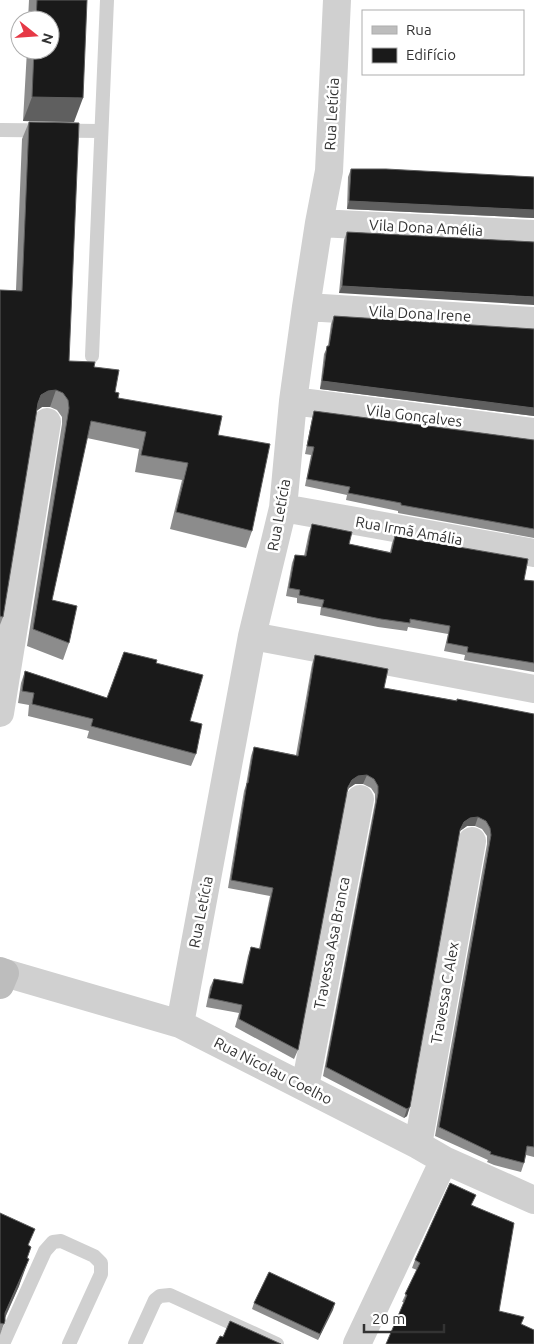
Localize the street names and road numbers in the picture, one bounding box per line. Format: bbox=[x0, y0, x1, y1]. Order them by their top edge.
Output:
street label: Rua Letícia bbox=[321, 77, 342, 151]
street label: Vila Dona Amélia bbox=[369, 216, 483, 239]
street label: Vila Dona Irene bbox=[368, 302, 472, 325]
street label: Vila Gonçalves bbox=[365, 401, 463, 430]
street label: Rua Letícia bbox=[264, 478, 293, 552]
street label: Rua Irmã Amália bbox=[354, 513, 464, 548]
street label: Rua Letícia bbox=[185, 875, 216, 949]
street label: Travessa Asa Branca bbox=[310, 875, 353, 1011]
street label: Travessa C Alex bbox=[427, 940, 462, 1045]
street label: Rua Nicolau Coelho bbox=[211, 1033, 335, 1108]

